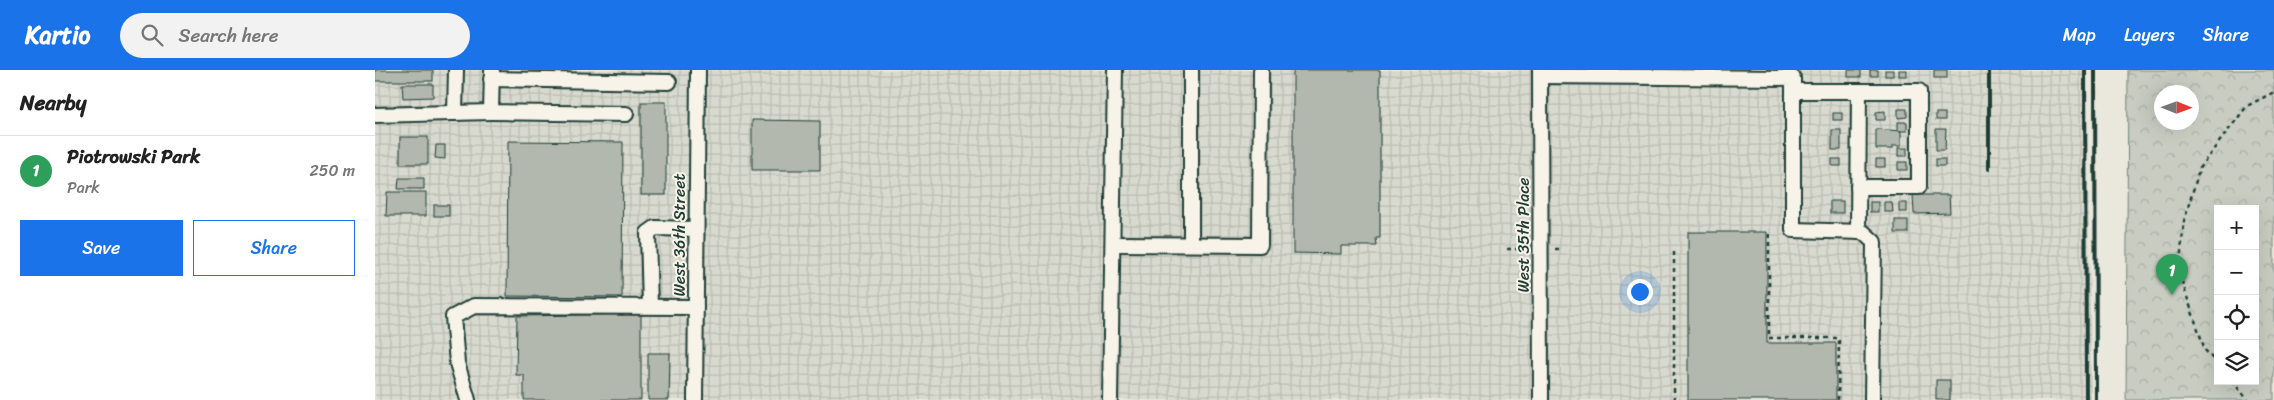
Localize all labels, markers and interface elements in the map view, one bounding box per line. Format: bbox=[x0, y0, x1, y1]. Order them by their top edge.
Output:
search box bbox=[120, 13, 470, 58]
text: Kartio bbox=[25, 14, 90, 56]
text: Search here bbox=[178, 19, 279, 52]
text: Map bbox=[2063, 19, 2096, 51]
text: Layers bbox=[2124, 19, 2175, 51]
text: Share bbox=[2203, 19, 2249, 51]
icon: search bbox=[138, 21, 166, 49]
text: Nearby bbox=[20, 84, 86, 122]
north arrow bbox=[2154, 85, 2199, 130]
text: Piotrowski Park bbox=[67, 140, 200, 173]
text: 1 bbox=[33, 156, 39, 185]
text: 250 m bbox=[309, 156, 355, 185]
text: Park bbox=[67, 173, 100, 202]
street label: West 36th Street bbox=[665, 174, 694, 296]
street label: West 35th Place bbox=[1509, 177, 1538, 293]
map controls bbox=[2214, 205, 2259, 385]
button: + bbox=[2214, 205, 2259, 250]
button: Save bbox=[20, 220, 183, 276]
button: Share bbox=[193, 220, 355, 276]
button: − bbox=[2214, 250, 2259, 295]
pin: 1 bbox=[2156, 254, 2188, 295]
your location bbox=[1627, 279, 1653, 305]
button: locate bbox=[2214, 295, 2259, 340]
button: layers bbox=[2214, 340, 2259, 385]

